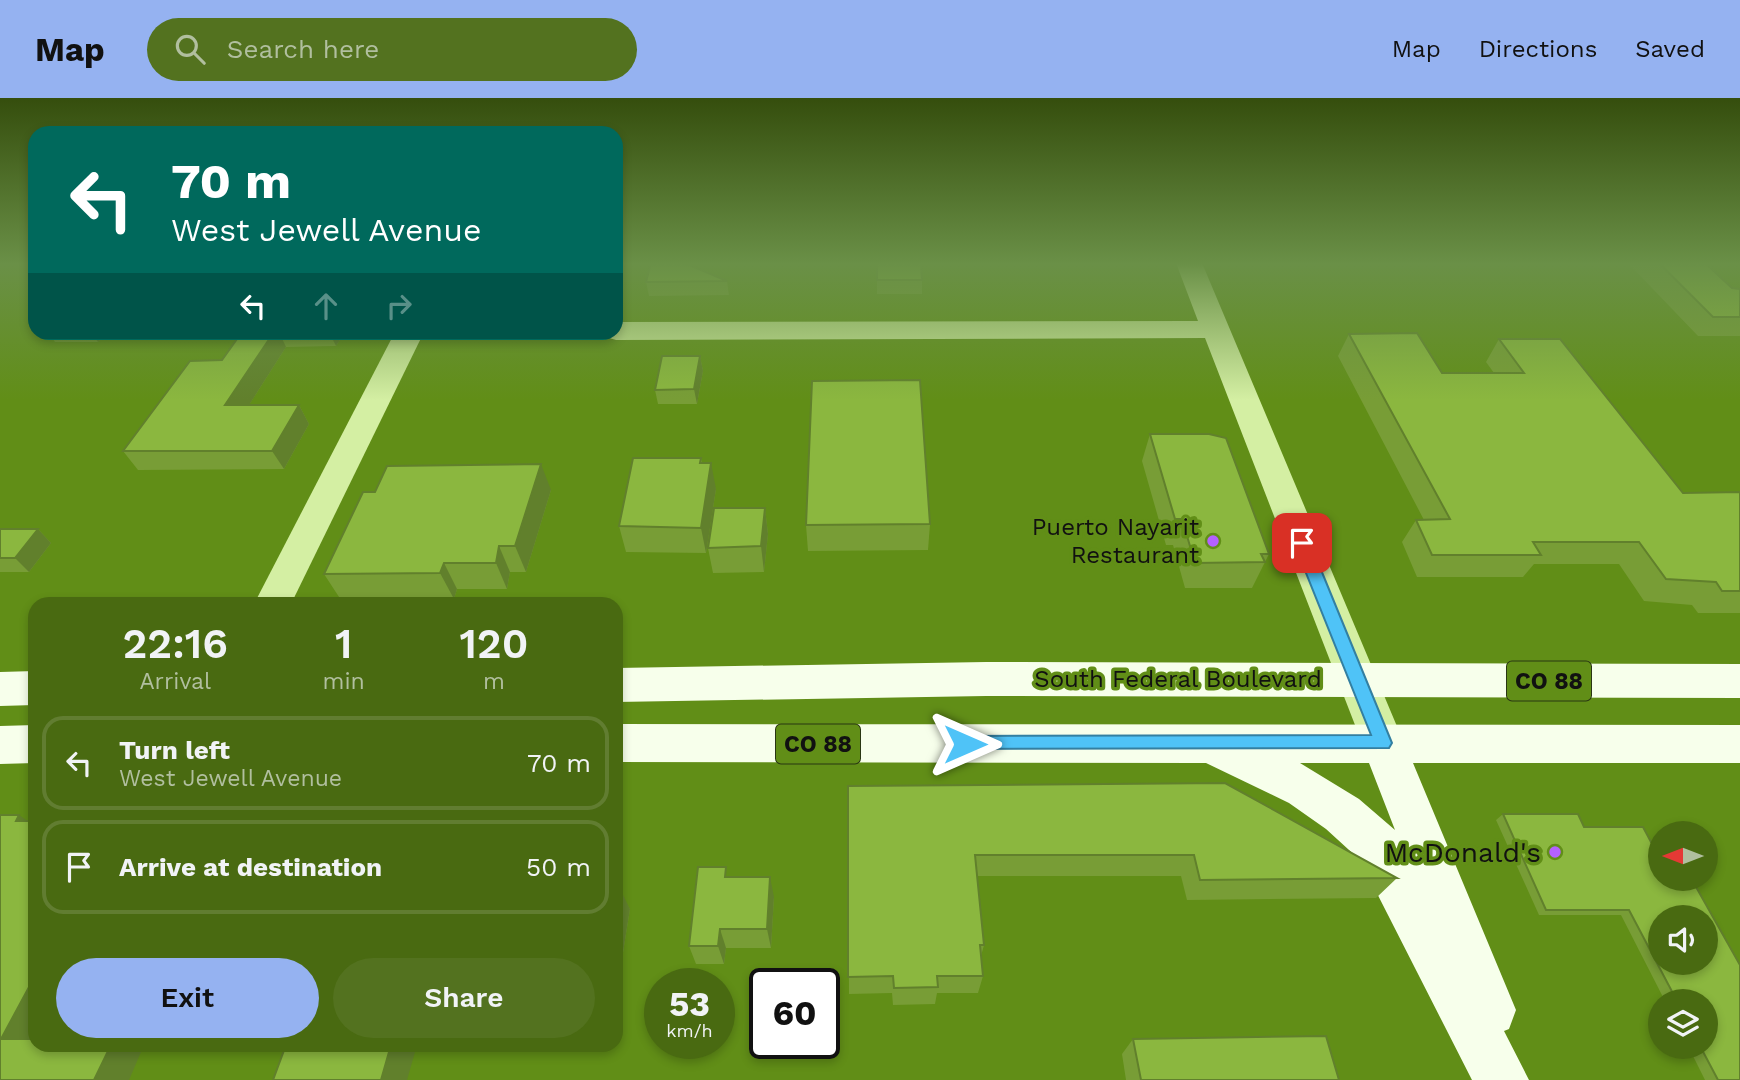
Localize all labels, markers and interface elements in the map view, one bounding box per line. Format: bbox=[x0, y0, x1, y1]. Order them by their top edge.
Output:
search box bbox=[147, 18, 637, 81]
text: Map bbox=[35, 30, 105, 69]
icon: search bbox=[171, 30, 209, 68]
text: Search here bbox=[227, 34, 379, 64]
text: Map bbox=[1392, 35, 1441, 63]
text: Directions bbox=[1479, 35, 1597, 63]
text: Saved bbox=[1635, 35, 1705, 63]
text: 70 m bbox=[171, 152, 291, 210]
icon: left bbox=[56, 154, 147, 245]
text: West Jewell Avenue bbox=[171, 211, 481, 249]
icon: left bbox=[234, 287, 272, 325]
icon: ahead bbox=[307, 287, 345, 325]
icon: right bbox=[380, 287, 418, 325]
place label: Puerto Nayarit Restaurant bbox=[1032, 513, 1199, 569]
pin bbox=[1272, 513, 1332, 573]
icon: arrive bbox=[1283, 524, 1321, 562]
marker: Puerto Nayarit Restaurant bbox=[1205, 533, 1221, 549]
text: 22:16 bbox=[123, 619, 228, 668]
text: 1 bbox=[335, 619, 352, 668]
text: 120 bbox=[459, 619, 528, 668]
road number: CO 88 bbox=[1507, 662, 1591, 701]
street label: South Federal Boulevard bbox=[1034, 665, 1322, 693]
text: Arrival bbox=[139, 668, 211, 695]
text: min bbox=[323, 668, 365, 695]
text: m bbox=[483, 668, 505, 695]
position arrow bbox=[928, 707, 1002, 781]
road number: CO 88 bbox=[776, 724, 860, 764]
text: Turn left bbox=[119, 735, 230, 765]
icon: left bbox=[60, 744, 98, 782]
text: 70 m bbox=[527, 748, 591, 778]
text: West Jewell Avenue bbox=[119, 765, 342, 792]
north arrow bbox=[1648, 821, 1718, 891]
map controls bbox=[1648, 821, 1718, 1059]
place label: McDonald's bbox=[1384, 836, 1541, 869]
marker: McDonald's bbox=[1547, 844, 1563, 860]
icon: arrive bbox=[60, 848, 98, 886]
text: Arrive at destination bbox=[119, 852, 382, 882]
text: 50 m bbox=[526, 852, 591, 882]
button: sound bbox=[1648, 905, 1718, 975]
button: Exit bbox=[56, 958, 319, 1038]
button: Share bbox=[333, 958, 595, 1038]
speed limit sign: 60 bbox=[749, 968, 840, 1059]
text: 53 bbox=[669, 983, 710, 1025]
button: layers bbox=[1648, 989, 1718, 1059]
text: km/h bbox=[666, 1020, 713, 1041]

